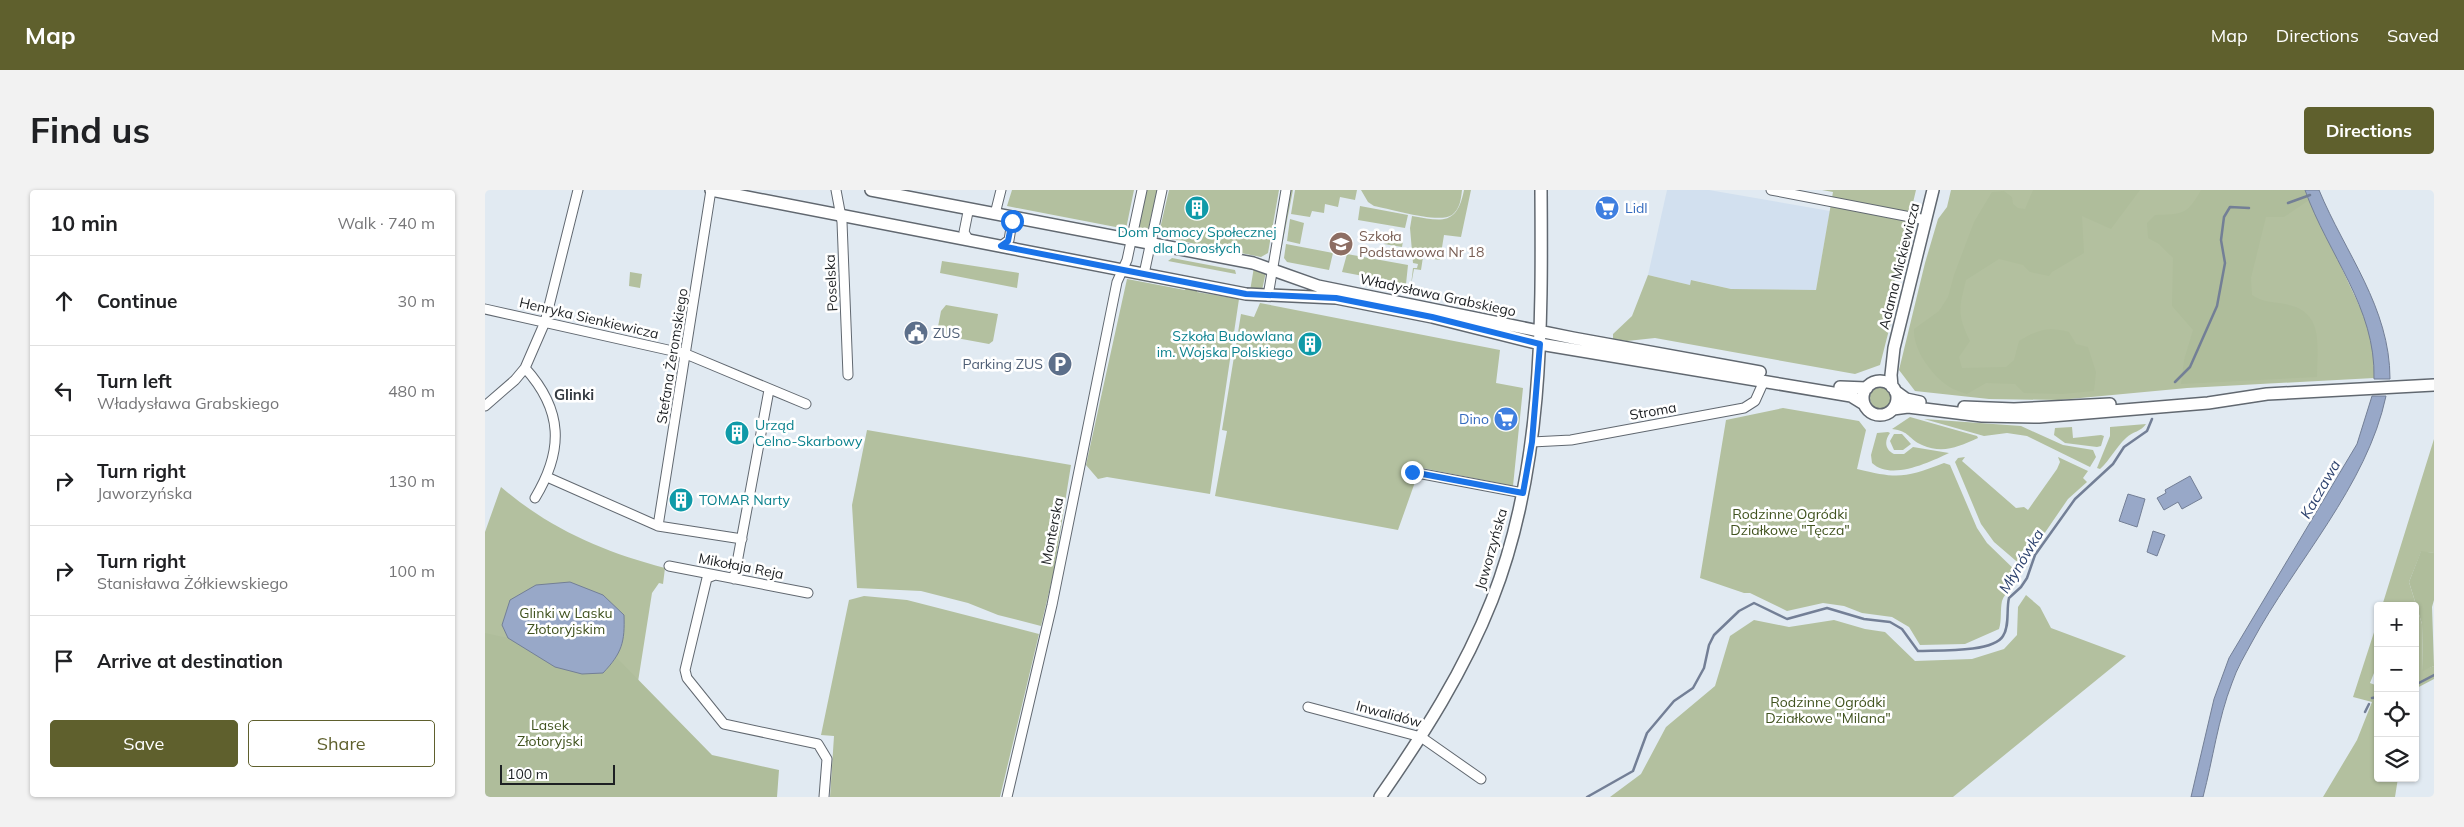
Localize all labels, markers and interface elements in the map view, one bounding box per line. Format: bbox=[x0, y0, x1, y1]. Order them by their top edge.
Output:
text: Map bbox=[25, 20, 76, 50]
text: Map bbox=[2211, 24, 2248, 47]
text: Directions bbox=[2276, 24, 2359, 47]
text: Saved bbox=[2387, 24, 2439, 47]
button: Directions bbox=[2304, 107, 2434, 154]
text: Find us bbox=[30, 108, 150, 152]
building icon: Dom Pomocy Społecznej dla Dorosłych bbox=[1184, 195, 1210, 221]
supermarket icon: Lidl bbox=[1594, 195, 1620, 221]
place label: Lidl bbox=[1625, 199, 1648, 217]
street label: Adama Mickiewicza bbox=[1875, 201, 1923, 331]
text: 10 min bbox=[50, 210, 118, 236]
route start bbox=[1001, 210, 1024, 233]
text: Walk · 740 m bbox=[337, 213, 435, 233]
place label: Dom Pomocy Społecznej dla Dorosłych bbox=[1118, 223, 1276, 257]
place label: Szkoła Podstawowa Nr 18 bbox=[1359, 227, 1484, 261]
school or university icon: Szkoła Podstawowa Nr 18 bbox=[1328, 231, 1354, 257]
street label: Poselska bbox=[821, 254, 841, 312]
street label: Władysława Grabskiego bbox=[1358, 270, 1518, 320]
icon: ahead bbox=[50, 287, 78, 315]
street label: Stefana Żeromskiego bbox=[652, 287, 692, 425]
text: Continue bbox=[97, 289, 177, 313]
text: 30 m bbox=[398, 291, 435, 311]
street label: Henryka Sienkiewicza bbox=[517, 293, 661, 343]
public building icon: ZUS bbox=[903, 320, 929, 346]
place label: ZUS bbox=[933, 324, 961, 342]
place label: Szkoła Budowlana im. Wojska Polskiego bbox=[1157, 327, 1293, 361]
building icon: Szkoła Budowlana im. Wojska Polskiego bbox=[1297, 331, 1323, 357]
parking icon: Parking ZUS bbox=[1047, 351, 1073, 377]
place label: Parking ZUS bbox=[963, 355, 1043, 373]
text: Turn left bbox=[97, 369, 172, 393]
icon: left bbox=[50, 377, 78, 405]
text: 480 m bbox=[388, 381, 435, 401]
district label: Glinki bbox=[554, 385, 594, 404]
text: Władysława Grabskiego bbox=[97, 393, 279, 413]
street label: Stroma bbox=[1628, 398, 1678, 424]
supermarket icon: Dino bbox=[1493, 406, 1519, 432]
place label: Dino bbox=[1459, 410, 1489, 428]
place label: Urząd Celno-Skarbowy bbox=[755, 416, 863, 450]
building icon: Urząd Celno-Skarbowy bbox=[724, 420, 750, 446]
water label: Kaczawa bbox=[2296, 456, 2344, 522]
text: Turn right bbox=[97, 459, 186, 483]
route end bbox=[1401, 461, 1424, 484]
icon: right bbox=[50, 467, 78, 495]
text: 130 m bbox=[388, 471, 435, 491]
text: Jaworzyńska bbox=[97, 483, 192, 503]
building icon: TOMAR Narty bbox=[668, 487, 694, 513]
place label: TOMAR Narty bbox=[699, 491, 791, 509]
street label: Monterska bbox=[1037, 496, 1067, 566]
park label: Rodzinne Ogródki Działkowe "Tęcza" bbox=[1730, 505, 1850, 539]
street label: Jaworzyńska bbox=[1471, 506, 1511, 592]
water label: Młynówka bbox=[1994, 526, 2048, 596]
text: Turn right bbox=[97, 549, 186, 573]
street label: Mikołaja Reja bbox=[697, 549, 785, 583]
icon: right bbox=[50, 557, 78, 585]
text: 100 m bbox=[388, 561, 435, 581]
text: Stanisława Żółkiewskiego bbox=[97, 573, 288, 593]
map controls bbox=[2374, 602, 2419, 782]
button: + bbox=[2374, 602, 2419, 647]
park label: Glinki w Lasku Złotoryjskim bbox=[519, 604, 613, 638]
icon: arrive bbox=[50, 647, 78, 675]
button: − bbox=[2374, 647, 2419, 692]
text: Arrive at destination bbox=[97, 649, 283, 673]
button: locate bbox=[2374, 692, 2419, 737]
park label: Rodzinne Ogródki Działkowe "Milana" bbox=[1765, 693, 1891, 727]
street label: Inwalidów bbox=[1354, 697, 1424, 731]
park label: Lasek Złotoryjski bbox=[517, 716, 583, 750]
button: Save bbox=[50, 720, 238, 767]
button: Share bbox=[248, 720, 435, 767]
button: layers bbox=[2374, 737, 2419, 782]
scale bar bbox=[500, 762, 615, 785]
text: 100 m bbox=[507, 765, 548, 783]

